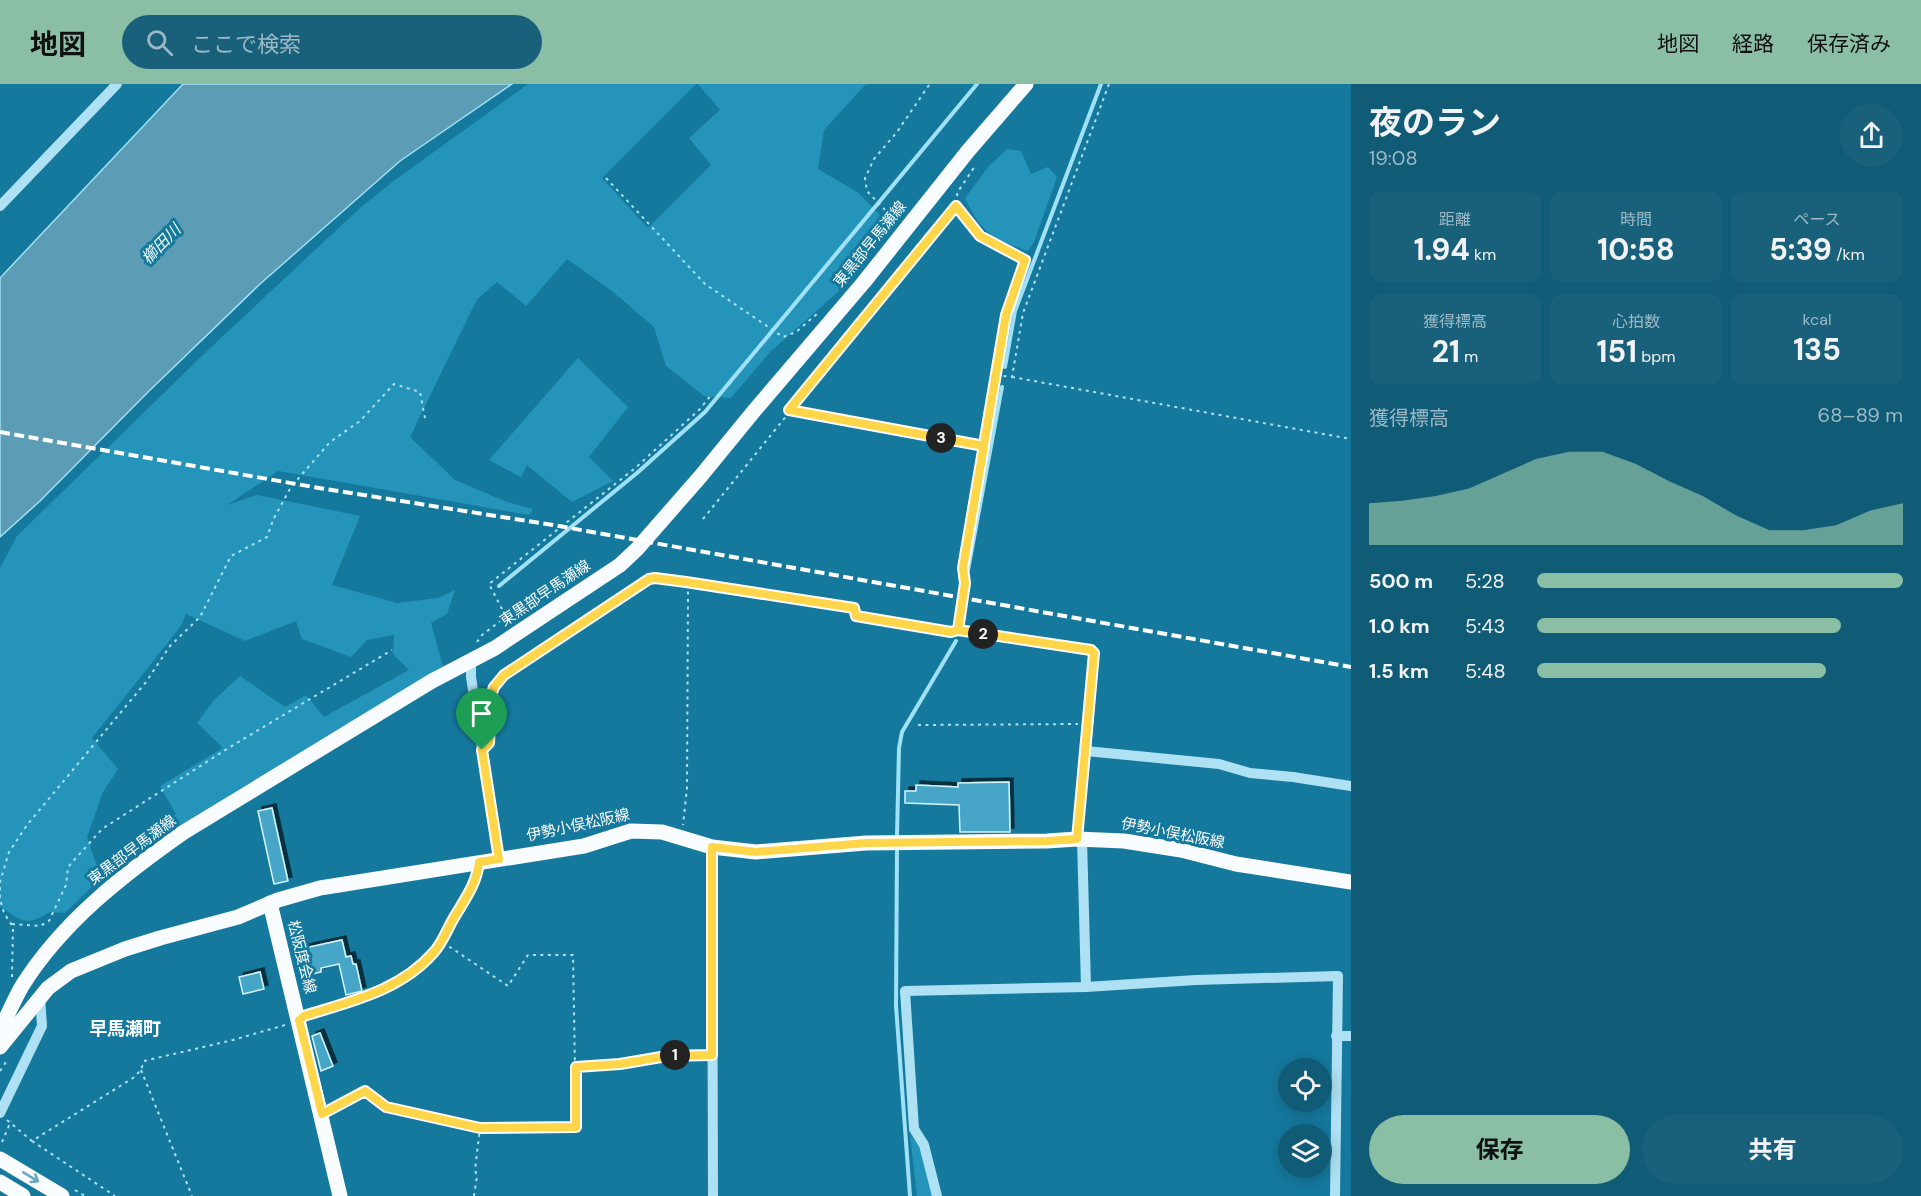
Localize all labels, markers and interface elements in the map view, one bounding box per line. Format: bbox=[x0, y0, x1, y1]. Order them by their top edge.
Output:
search box bbox=[122, 15, 542, 69]
text: 地図 bbox=[30, 26, 86, 63]
icon: search bbox=[143, 26, 176, 59]
text: ここで検索 bbox=[191, 30, 301, 59]
text: 地図 bbox=[1657, 30, 1699, 58]
text: 経路 bbox=[1732, 30, 1774, 58]
text: 保存済み bbox=[1807, 30, 1891, 58]
text: 夜のラン bbox=[1369, 101, 1501, 144]
button: share bbox=[1840, 104, 1903, 167]
text: 19:08 bbox=[1369, 145, 1418, 171]
street label: 東黒部早馬瀬線 bbox=[829, 197, 911, 291]
text: 距離 bbox=[1439, 209, 1471, 230]
text: 時間 bbox=[1620, 209, 1652, 230]
text: ペース bbox=[1793, 209, 1841, 230]
water label: 櫛田川 bbox=[137, 218, 187, 269]
text: 1.94 bbox=[1414, 230, 1470, 269]
text: 10:58 bbox=[1597, 230, 1675, 269]
text: 5:39 bbox=[1769, 230, 1832, 269]
text: km bbox=[1470, 244, 1496, 265]
text: /km bbox=[1832, 244, 1865, 265]
text: kcal bbox=[1803, 309, 1831, 330]
text: 獲得標高 bbox=[1423, 311, 1487, 332]
text: 心拍数 bbox=[1612, 311, 1660, 332]
text: 135 bbox=[1793, 330, 1841, 369]
text: 21 bbox=[1432, 332, 1460, 371]
text: 151 bbox=[1596, 332, 1637, 371]
text: m bbox=[1460, 346, 1478, 367]
text: bpm bbox=[1637, 346, 1676, 367]
text: 68–89 m bbox=[1818, 402, 1903, 428]
text: 獲得標高 bbox=[1369, 405, 1449, 431]
pin: 3 bbox=[926, 423, 956, 453]
text: 3 bbox=[936, 427, 946, 448]
street label: 東黒部早馬瀬線 bbox=[496, 555, 594, 631]
text: 500 m bbox=[1369, 568, 1433, 594]
text: 5:28 bbox=[1465, 568, 1505, 594]
text: 1.0 km bbox=[1369, 613, 1430, 639]
text: 5:43 bbox=[1465, 613, 1505, 639]
pin: 2 bbox=[968, 619, 998, 649]
text: 2 bbox=[978, 623, 988, 644]
text: 1.5 km bbox=[1369, 658, 1429, 684]
text: 5:48 bbox=[1465, 658, 1506, 684]
pin bbox=[456, 688, 507, 750]
icon: arrive bbox=[465, 697, 498, 730]
street label: 伊勢小俣松阪線 bbox=[525, 804, 631, 846]
street label: 東黒部早馬瀬線 bbox=[84, 810, 180, 890]
street label: 伊勢小俣松阪線 bbox=[1120, 813, 1226, 853]
street label: 松阪度会線 bbox=[283, 918, 321, 996]
district label: 早馬瀬町 bbox=[89, 1017, 161, 1041]
pin: 1 bbox=[660, 1040, 690, 1070]
text: 1 bbox=[672, 1044, 678, 1065]
map controls bbox=[1278, 1058, 1332, 1178]
button: locate bbox=[1278, 1058, 1332, 1112]
button: 保存 bbox=[1369, 1115, 1630, 1184]
button: 共有 bbox=[1642, 1115, 1903, 1184]
button: layers bbox=[1278, 1124, 1332, 1178]
one-way arrow bbox=[22, 1171, 39, 1183]

